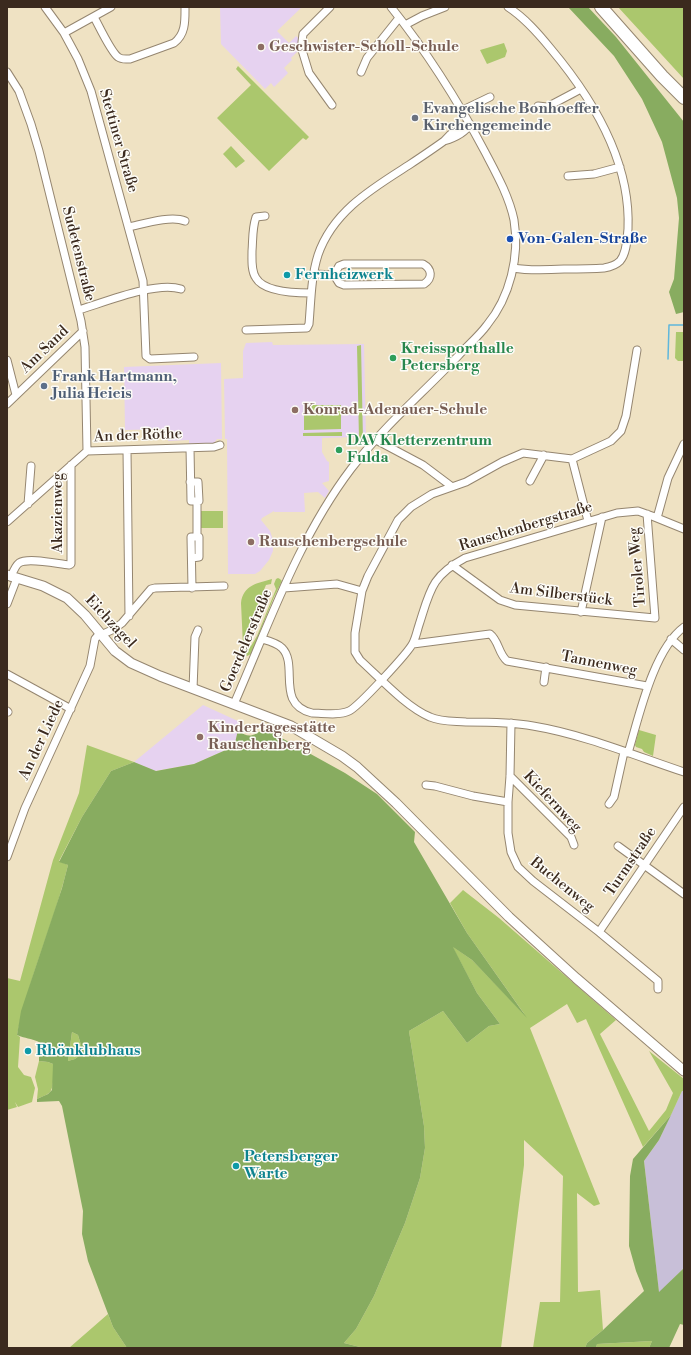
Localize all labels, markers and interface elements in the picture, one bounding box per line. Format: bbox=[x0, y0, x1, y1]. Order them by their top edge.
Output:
place label: Geschwister-Scholl-Schule bbox=[269, 38, 459, 56]
marker: Geschwister-Scholl-Schule bbox=[256, 42, 266, 52]
street label: Stettiner Straße bbox=[95, 87, 141, 195]
place label: Evangelische Bonhoeffer Kirchengemeinde bbox=[423, 100, 599, 135]
marker: Evangelische Bonhoeffer Kirchengemeinde bbox=[410, 113, 420, 123]
street label: Sudetenstraße bbox=[58, 205, 98, 303]
place label: Von-Galen-Straße bbox=[518, 230, 647, 248]
marker: Von-Galen-Straße bbox=[505, 234, 515, 244]
place label: Fernheizwerk bbox=[295, 266, 393, 284]
marker: Fernheizwerk bbox=[282, 270, 292, 280]
street label: Am Sand bbox=[17, 323, 73, 377]
place label: Kreissporthalle Petersberg bbox=[401, 340, 514, 375]
marker: Kreissporthalle Petersberg bbox=[388, 353, 398, 363]
place label: Frank Hartmann, Julia Heieis bbox=[52, 368, 177, 403]
marker: Frank Hartmann, Julia Heieis bbox=[39, 381, 49, 391]
place label: Konrad-Adenauer-Schule bbox=[303, 401, 487, 419]
marker: Konrad-Adenauer-Schule bbox=[290, 405, 300, 415]
street label: An der Röthe bbox=[93, 425, 183, 447]
place label: DAV Kletterzentrum Fulda bbox=[347, 432, 492, 467]
marker: DAV Kletterzentrum Fulda bbox=[334, 445, 344, 455]
street label: Akazienweg bbox=[49, 473, 67, 553]
street label: Rauschenbergstraße bbox=[457, 498, 595, 556]
street label: Tiroler Weg bbox=[626, 527, 650, 607]
place label: Rauschenbergschule bbox=[259, 533, 407, 551]
marker: Rauschenbergschule bbox=[246, 537, 256, 547]
street label: Am Silberstück bbox=[509, 580, 613, 610]
street label: Goerdelerstraße bbox=[217, 587, 277, 695]
street label: Eichzagel bbox=[81, 592, 139, 652]
street label: Tannenweg bbox=[559, 648, 639, 680]
street label: An der Liede bbox=[16, 697, 68, 783]
place label: Kindertagesstätte Rauschenberg bbox=[208, 719, 336, 754]
marker: Kindertagesstätte Rauschenberg bbox=[195, 732, 205, 742]
street label: Kiefernweg bbox=[519, 768, 585, 836]
street label: Turmstraße bbox=[601, 824, 661, 900]
street label: Buchenweg bbox=[526, 854, 598, 916]
place label: Rhönklubhaus bbox=[36, 1042, 140, 1060]
marker: Rhönklubhaus bbox=[23, 1046, 33, 1056]
place label: Petersberger Warte bbox=[244, 1148, 338, 1183]
marker: Petersberger Warte bbox=[231, 1161, 241, 1171]

